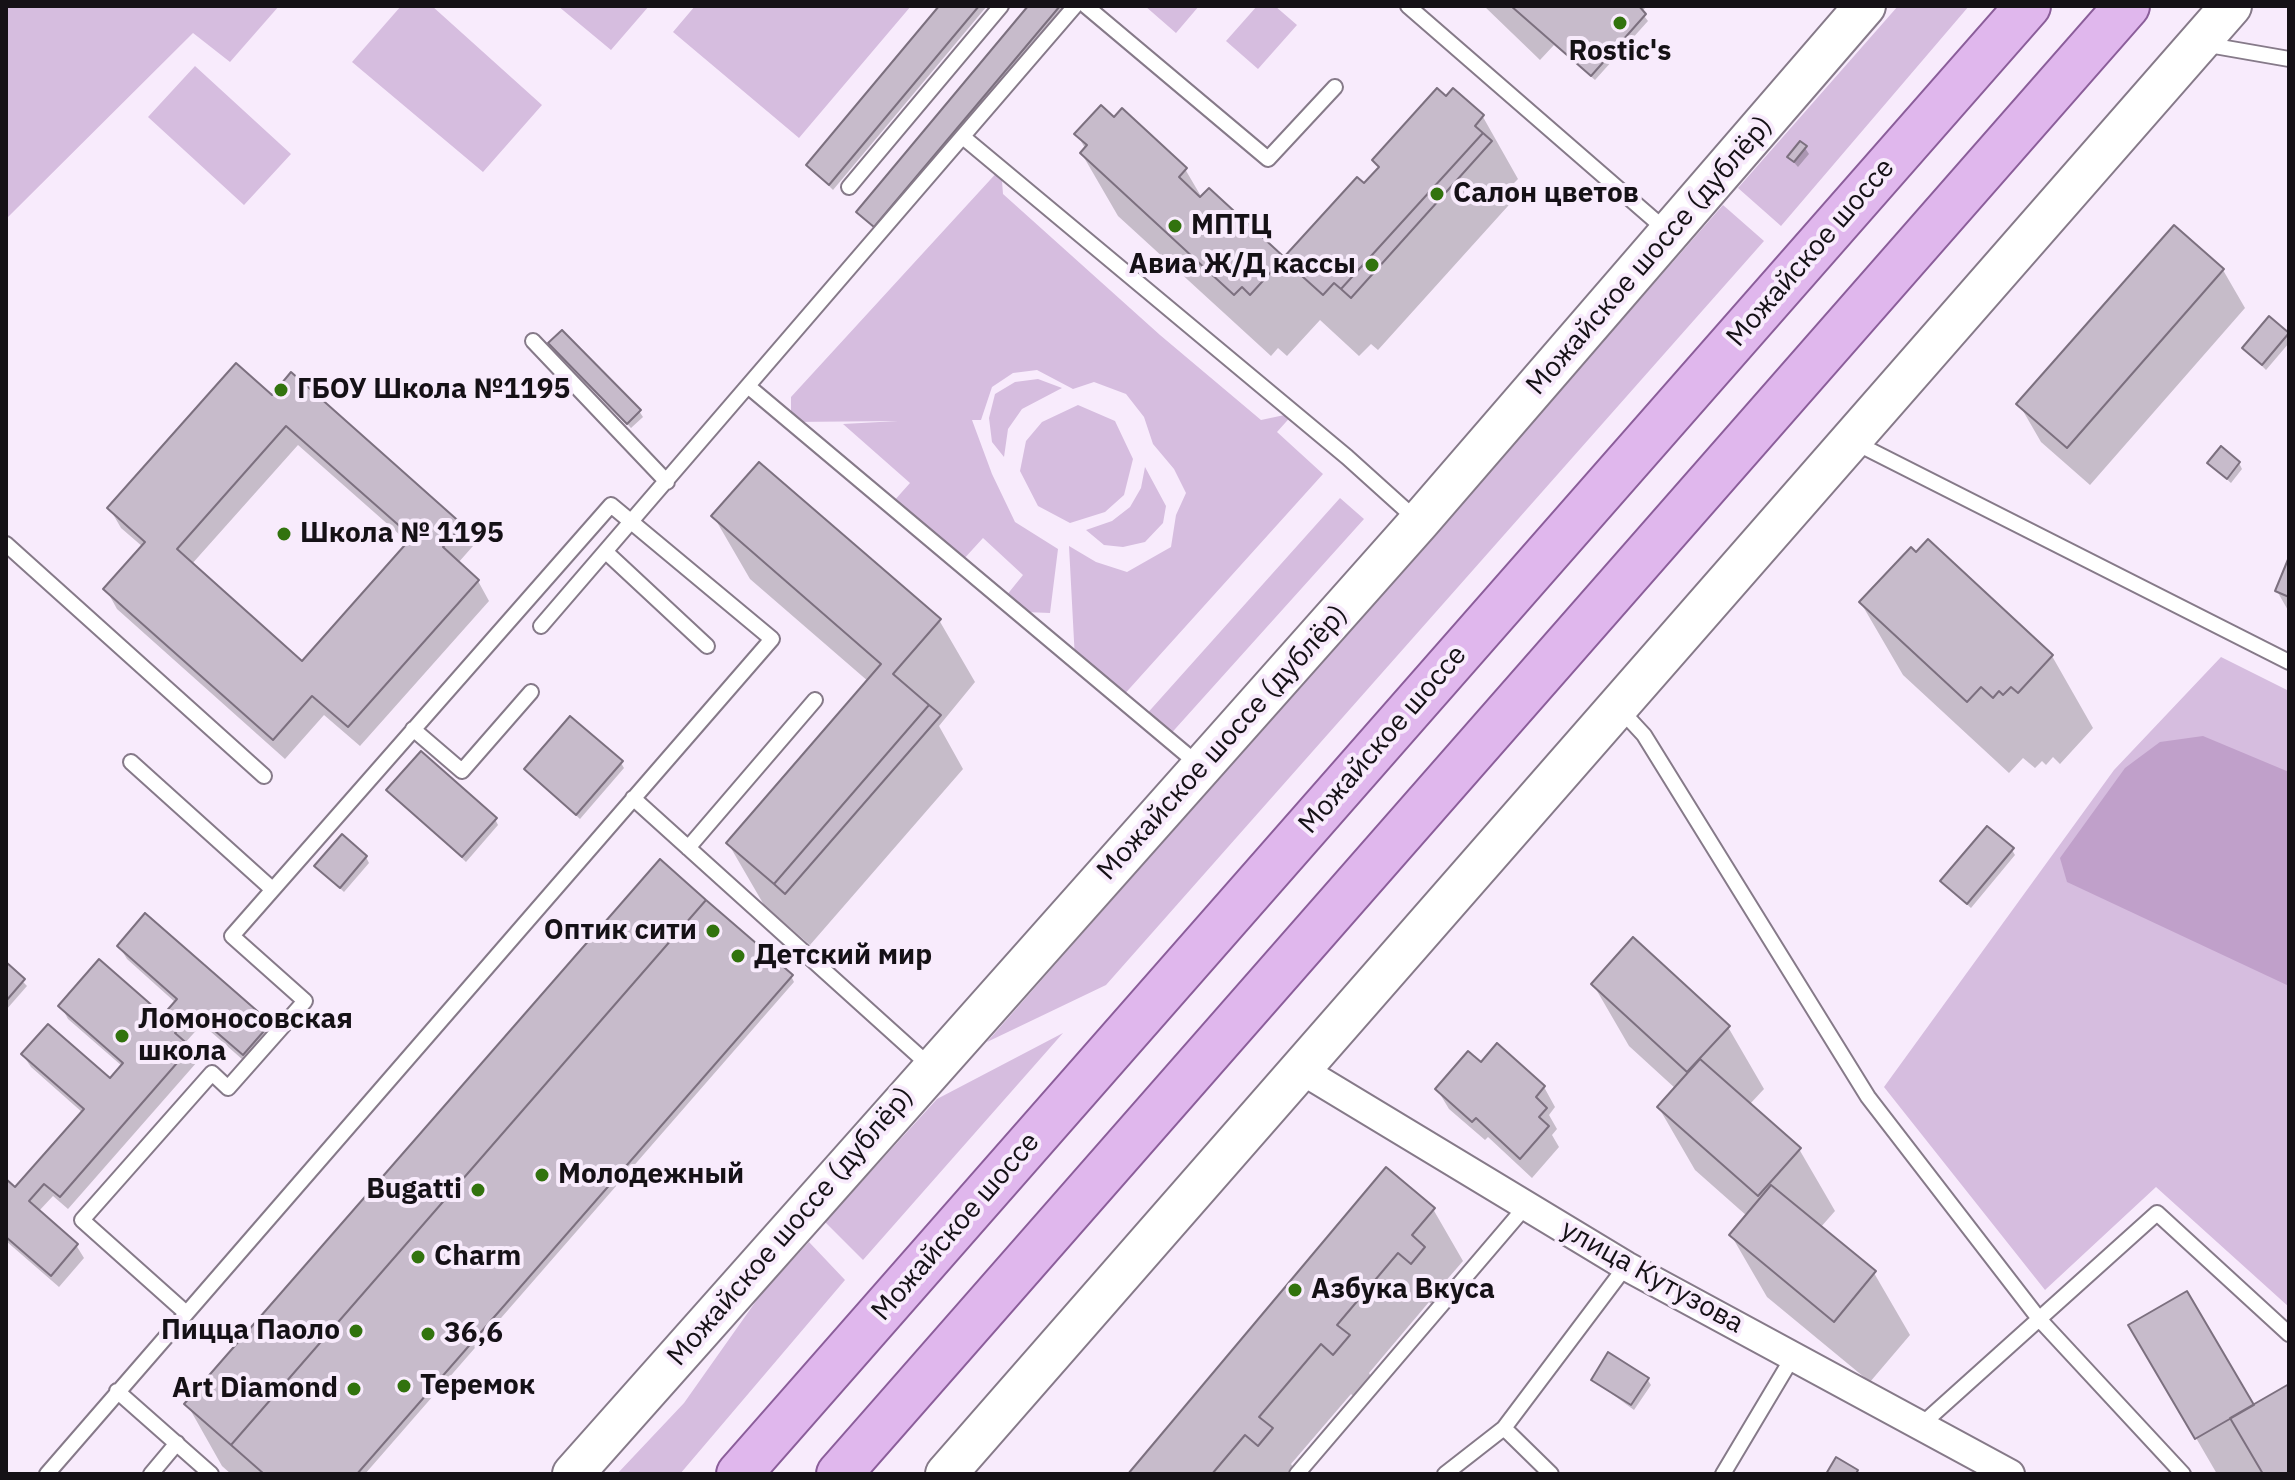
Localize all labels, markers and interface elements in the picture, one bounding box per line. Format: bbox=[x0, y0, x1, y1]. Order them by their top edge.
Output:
marker: Rostic's bbox=[1611, 14, 1629, 32]
place label: Rostic's bbox=[1569, 35, 1671, 69]
street label: Можайское шоссе (дублёр) bbox=[1520, 110, 1780, 402]
street label: Можайское шоссе bbox=[1720, 152, 1902, 354]
place label: Салон цветов bbox=[1453, 177, 1639, 211]
marker: Салон цветов bbox=[1428, 185, 1446, 203]
place label: МПТЦ bbox=[1191, 209, 1272, 243]
marker: МПТЦ bbox=[1166, 217, 1184, 235]
place label: Авиа Ж/Д кассы bbox=[1129, 248, 1356, 282]
marker: Авиа Ж/Д кассы bbox=[1363, 256, 1381, 274]
place label: ГБОУ Школа №1195 bbox=[297, 373, 570, 407]
marker: ГБОУ Школа №1195 bbox=[272, 381, 290, 399]
place label: Школа № 1195 bbox=[300, 517, 504, 551]
marker: Школа № 1195 bbox=[275, 525, 293, 543]
street label: Можайское шоссе (дублёр) bbox=[1091, 599, 1355, 887]
street label: Можайское шоссе bbox=[1292, 639, 1474, 841]
place label: Оптик сити bbox=[544, 914, 697, 948]
marker: Оптик сити bbox=[704, 922, 722, 940]
place label: Детский мир bbox=[754, 939, 932, 973]
marker: Детский мир bbox=[729, 947, 747, 965]
place label: Ломоносовская школа bbox=[138, 1003, 353, 1069]
marker: Ломоносовская школа bbox=[113, 1027, 131, 1045]
street label: Можайское шоссе (дублёр) bbox=[661, 1081, 921, 1373]
street label: Можайское шоссе bbox=[865, 1126, 1047, 1328]
place label: Молодежный bbox=[558, 1158, 744, 1192]
marker: Молодежный bbox=[533, 1166, 551, 1184]
place label: Bugatti bbox=[366, 1173, 462, 1207]
marker: Bugatti bbox=[469, 1181, 487, 1199]
street label: улица Кутузова bbox=[1555, 1213, 1749, 1341]
place label: Charm bbox=[434, 1240, 521, 1274]
marker: Charm bbox=[409, 1248, 427, 1266]
place label: Азбука Вкуса bbox=[1311, 1273, 1495, 1307]
marker: Азбука Вкуса bbox=[1286, 1281, 1304, 1299]
place label: Пицца Паоло bbox=[161, 1314, 340, 1348]
place label: 36,6 bbox=[444, 1317, 503, 1351]
marker: Пицца Паоло bbox=[347, 1322, 365, 1340]
marker: 36,6 bbox=[419, 1325, 437, 1343]
place label: Теремок bbox=[420, 1369, 535, 1403]
place label: Art Diamond bbox=[172, 1372, 338, 1406]
marker: Теремок bbox=[395, 1377, 413, 1395]
marker: Art Diamond bbox=[345, 1380, 363, 1398]

